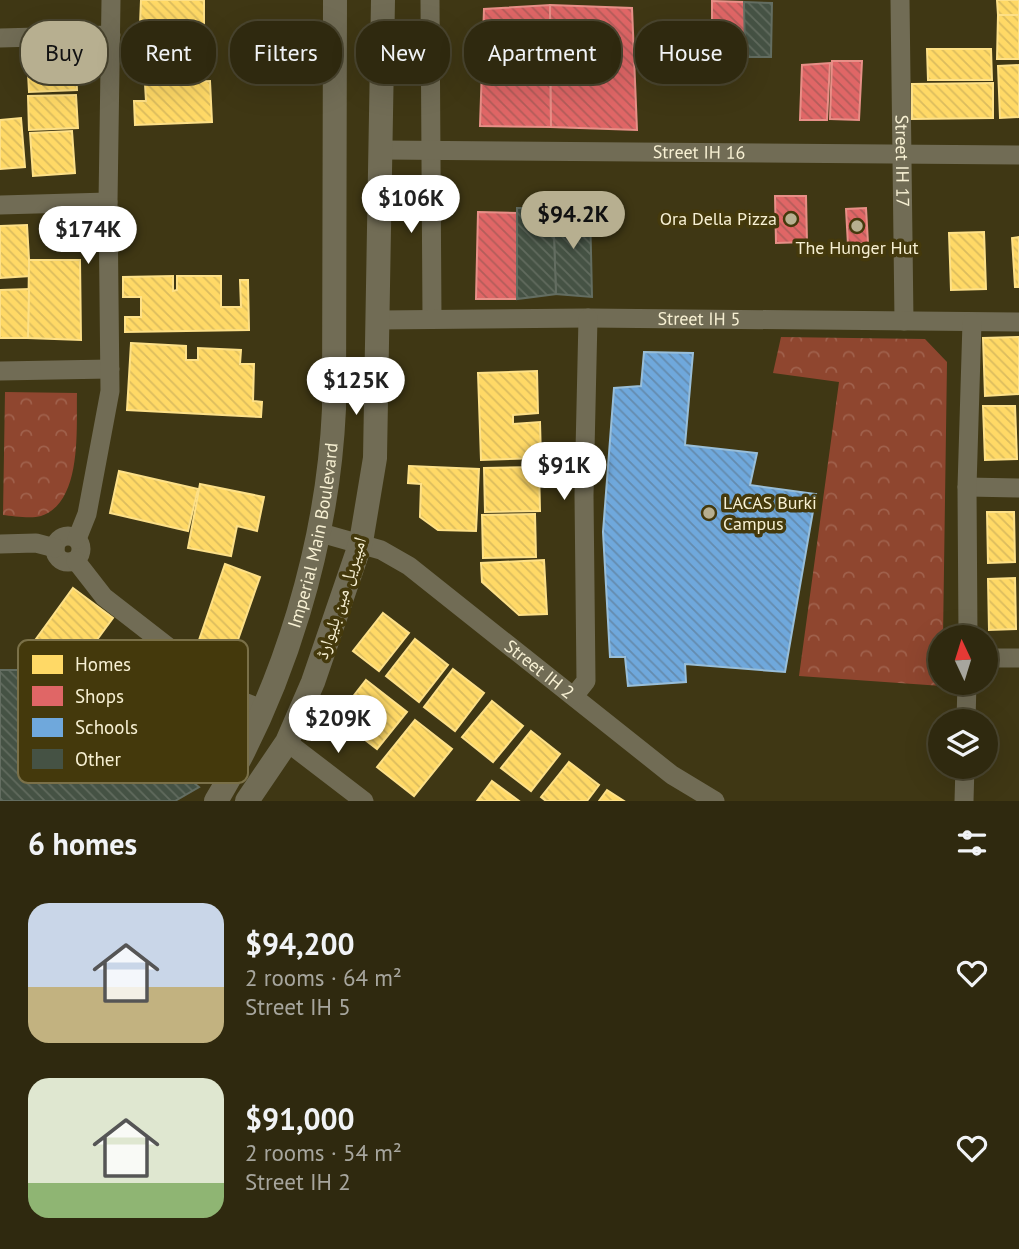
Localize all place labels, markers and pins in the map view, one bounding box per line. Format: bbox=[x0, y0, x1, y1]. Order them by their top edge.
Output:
pin: $106K bbox=[362, 176, 460, 235]
pin: $94.2K bbox=[516, 191, 630, 251]
pin: $174K bbox=[39, 206, 137, 266]
place label: Ora Della Pizza bbox=[660, 207, 777, 230]
marker: Ora Della Pizza bbox=[783, 211, 799, 227]
marker: The Hunger Hut bbox=[849, 218, 865, 234]
place label: The Hunger Hut bbox=[795, 236, 919, 259]
pin: $125K bbox=[307, 358, 405, 417]
pin: $91K bbox=[523, 442, 605, 502]
place label: LACAS Burki Campus bbox=[723, 491, 817, 535]
marker: LACAS Burki Campus bbox=[701, 505, 717, 521]
pin: $209K bbox=[289, 696, 387, 755]

